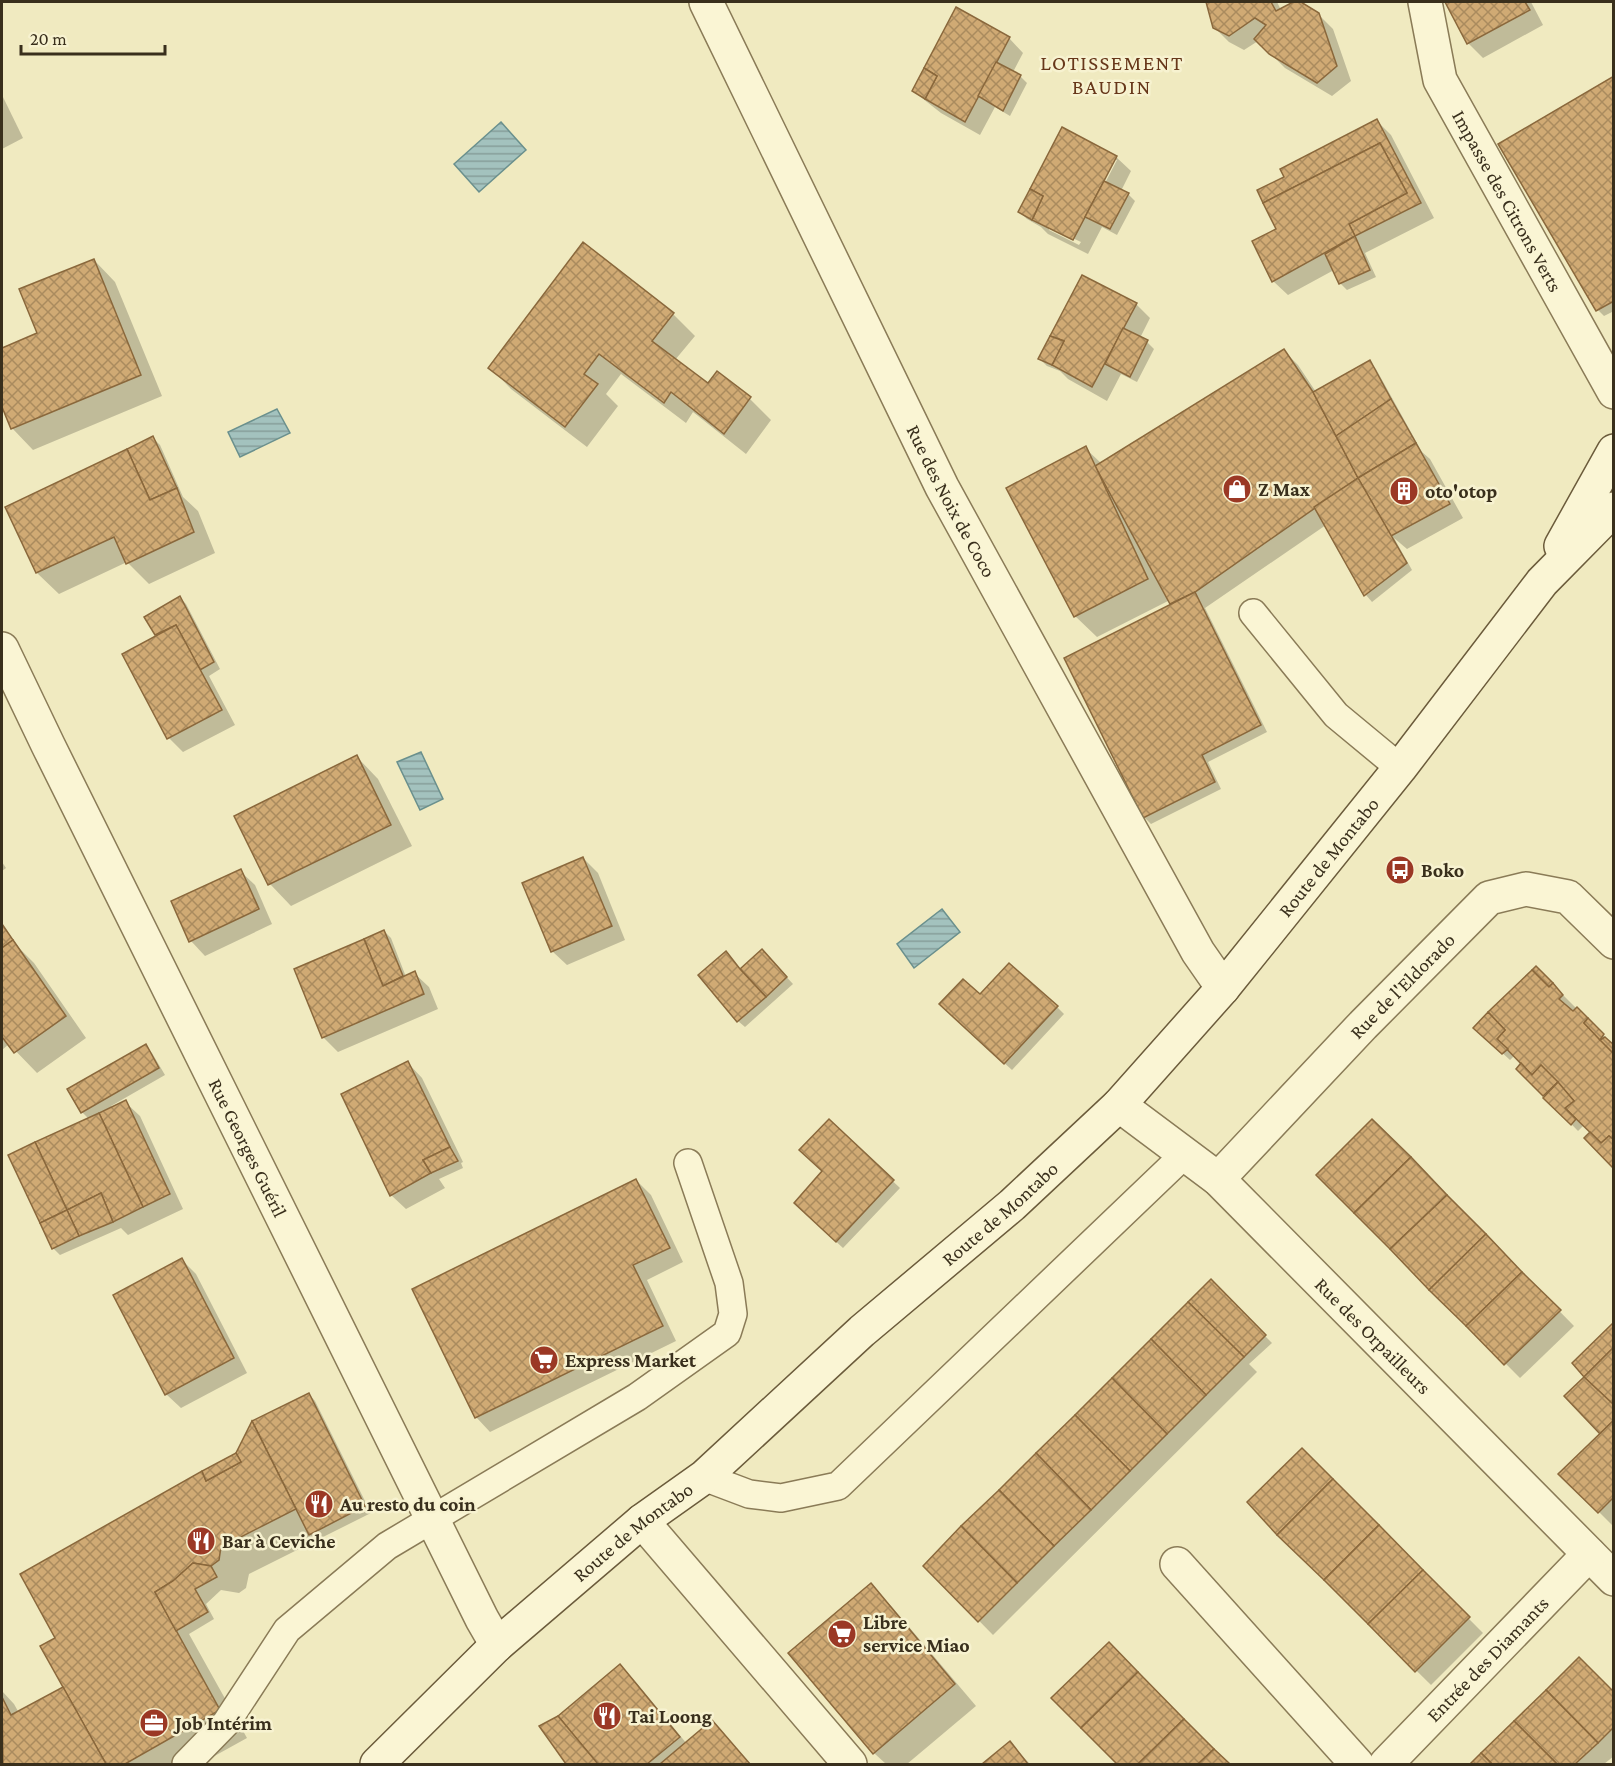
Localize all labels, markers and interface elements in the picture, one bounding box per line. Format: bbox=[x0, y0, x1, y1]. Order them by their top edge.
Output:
scale bar bbox=[21, 18, 165, 56]
text: 20 m bbox=[30, 29, 67, 49]
district label: LOTISSEMENT BAUDIN bbox=[1040, 51, 1184, 99]
street label: Impasse des Citrons Verts bbox=[1448, 106, 1567, 296]
street label: Rue des Noix de Coco bbox=[902, 421, 1000, 581]
shop icon: Z Max bbox=[1221, 473, 1253, 505]
building icon: oto'otop bbox=[1388, 475, 1420, 507]
place label: Z Max bbox=[1258, 478, 1311, 500]
place label: oto'otop bbox=[1425, 480, 1497, 502]
street label: Route de Montabo bbox=[1274, 793, 1383, 921]
bus stop icon: Boko bbox=[1384, 854, 1416, 886]
place label: Boko bbox=[1421, 859, 1464, 881]
street label: Rue de l'Eldorado bbox=[1345, 928, 1459, 1043]
street label: Rue Georges Guéril bbox=[204, 1075, 292, 1221]
street label: Route de Montabo bbox=[937, 1157, 1062, 1270]
street label: Rue des Orpailleurs bbox=[1311, 1273, 1436, 1399]
supermarket icon: Express Market bbox=[528, 1344, 560, 1376]
place label: Express Market bbox=[565, 1349, 697, 1371]
street label: Route de Montabo bbox=[569, 1477, 697, 1586]
restaurant icon: Au resto du coin bbox=[303, 1488, 335, 1520]
place label: Au resto du coin bbox=[339, 1493, 476, 1515]
restaurant icon: Bar à Ceviche bbox=[185, 1525, 217, 1557]
place label: Bar à Ceviche bbox=[222, 1530, 335, 1552]
street label: Entrée des Diamants bbox=[1422, 1592, 1553, 1726]
place label: Libre service Miao bbox=[863, 1611, 970, 1656]
supermarket icon: Libre service Miao bbox=[826, 1618, 858, 1650]
restaurant icon: Tai Loong bbox=[591, 1700, 623, 1732]
place label: Tai Loong bbox=[628, 1705, 712, 1727]
office icon: Job Intérim bbox=[138, 1707, 170, 1739]
place label: Job Intérim bbox=[173, 1712, 272, 1734]

